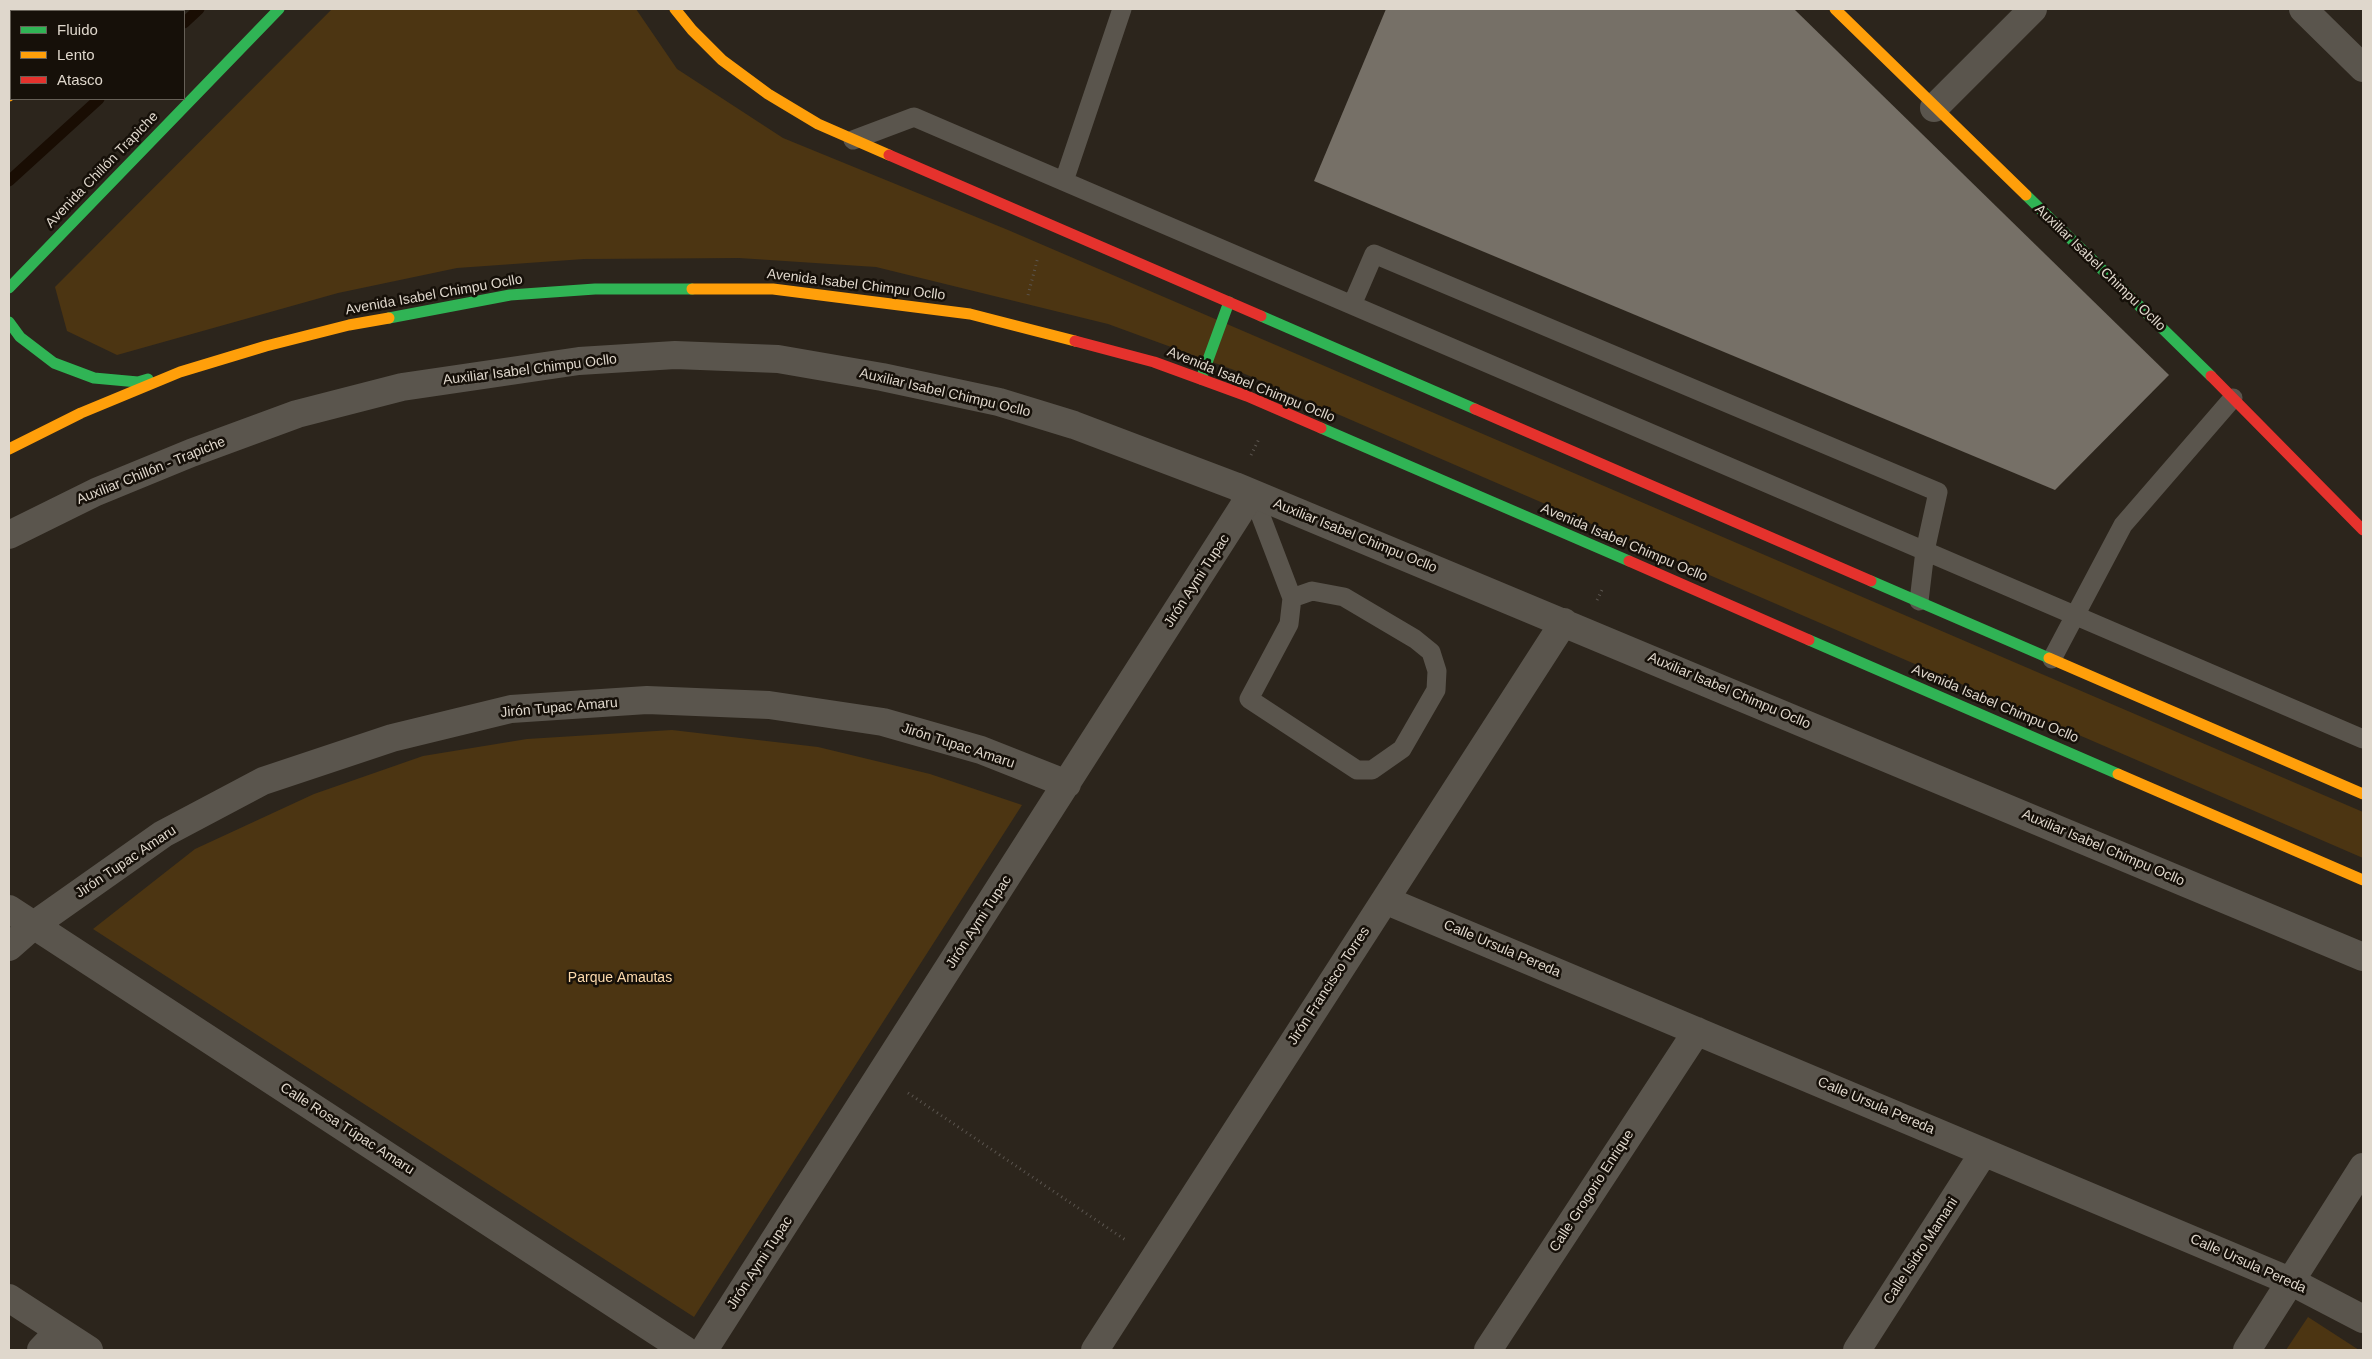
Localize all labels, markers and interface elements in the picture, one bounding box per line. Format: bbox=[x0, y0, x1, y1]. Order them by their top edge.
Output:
legend bbox=[10, 10, 185, 100]
text: Fluido bbox=[57, 21, 98, 38]
text: Lento bbox=[57, 46, 95, 63]
text: Atasco bbox=[57, 71, 103, 88]
street label: Avenida Chillón Trapiche bbox=[42, 108, 162, 232]
street label: Auxiliar Isabel Chimpu Ocllo bbox=[2031, 201, 2169, 335]
street label: Avenida Isabel Chimpu Ocllo bbox=[766, 266, 946, 304]
street label: Avenida Isabel Chimpu Ocllo bbox=[344, 271, 524, 319]
street label: Avenida Isabel Chimpu Ocllo bbox=[1165, 344, 1337, 426]
street label: Auxiliar Isabel Chimpu Ocllo bbox=[442, 351, 618, 389]
street label: Auxiliar Isabel Chimpu Ocllo bbox=[858, 365, 1032, 421]
street label: Auxiliar Chillón - Trapiche bbox=[74, 433, 228, 509]
street label: Auxiliar Isabel Chimpu Ocllo bbox=[1271, 495, 1439, 577]
street label: Avenida Isabel Chimpu Ocllo bbox=[1538, 500, 1710, 586]
street label: Jirón Aymi Tupac bbox=[1161, 531, 1233, 631]
street label: Auxiliar Isabel Chimpu Ocllo bbox=[1645, 649, 1813, 733]
street label: Avenida Isabel Chimpu Ocllo bbox=[1909, 661, 2081, 747]
street label: Jirón Tupac Amaru bbox=[500, 695, 618, 721]
street label: Jirón Tupac Amaru bbox=[899, 720, 1017, 772]
street label: Auxiliar Isabel Chimpu Ocllo bbox=[2019, 806, 2187, 890]
street label: Jirón Tupac Amaru bbox=[72, 822, 180, 902]
street label: Jirón Aymi Tupac bbox=[943, 872, 1015, 972]
street label: Calle Ursula Pereda bbox=[1441, 917, 1563, 981]
street label: Jirón Francisco Torres bbox=[1284, 924, 1374, 1048]
park label: Parque Amautas bbox=[568, 970, 672, 986]
street label: Calle Ursula Pereda bbox=[1815, 1074, 1937, 1138]
street label: Calle Rosa Túpac Amaru bbox=[277, 1079, 417, 1179]
street label: Calle Grogorio Enrique bbox=[1546, 1127, 1638, 1255]
street label: Calle Isidro Mamani bbox=[1880, 1195, 1962, 1307]
street label: Jirón Aymi Tupac bbox=[724, 1213, 796, 1313]
street label: Calle Ursula Pereda bbox=[2187, 1231, 2309, 1297]

